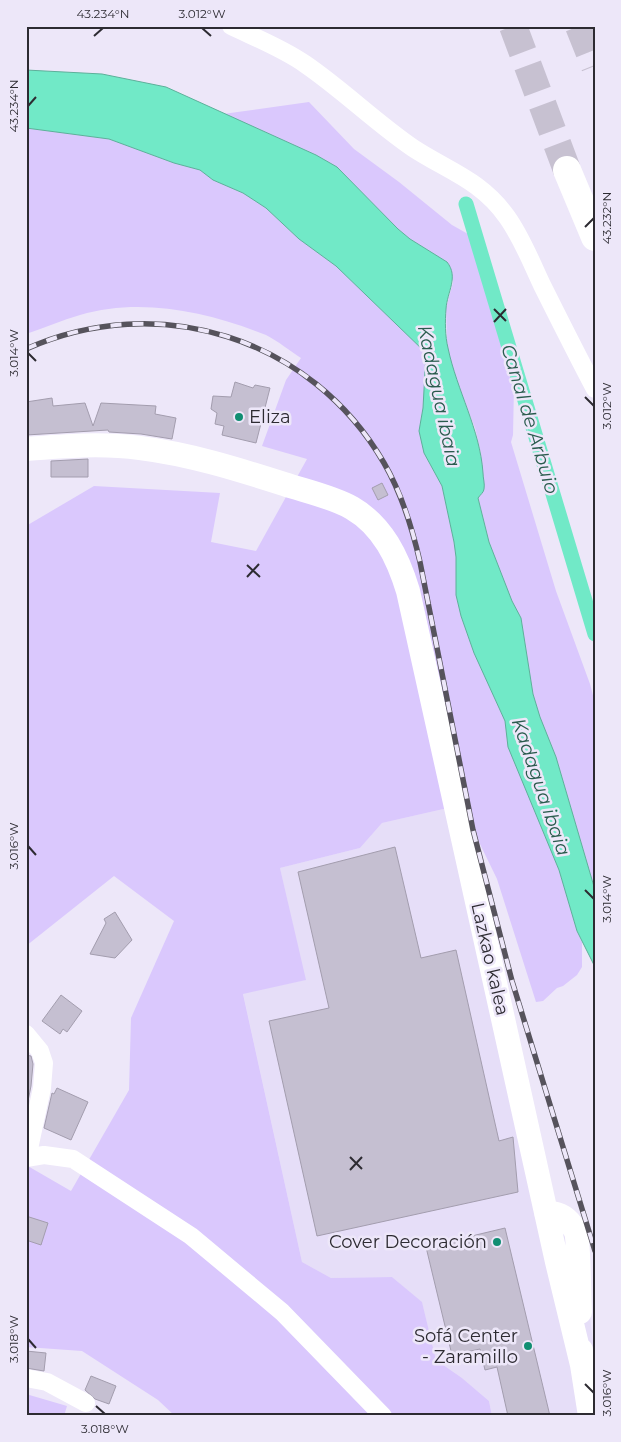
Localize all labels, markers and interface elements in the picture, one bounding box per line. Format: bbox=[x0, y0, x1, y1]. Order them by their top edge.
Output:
text: 43.234°N bbox=[76, 6, 130, 21]
text: 3.012°W bbox=[179, 6, 225, 21]
text: 43.234°N bbox=[6, 79, 21, 133]
text: 43.232°N bbox=[599, 192, 614, 244]
water label: Kadagua ibaia bbox=[413, 323, 465, 469]
text: 3.014°W bbox=[6, 329, 21, 377]
water label: Canal de Arbuio bbox=[496, 342, 564, 497]
text: 3.012°W bbox=[599, 383, 614, 429]
place label: Eliza bbox=[249, 406, 291, 428]
marker: Eliza bbox=[233, 411, 245, 423]
water label: Kadagua ibaia bbox=[507, 715, 575, 859]
text: 3.016°W bbox=[6, 822, 21, 870]
text: 3.014°W bbox=[599, 875, 614, 923]
street label: Lazkao kalea bbox=[466, 901, 514, 1017]
place label: Cover Decoración bbox=[329, 1231, 487, 1253]
marker: Cover Decoración bbox=[491, 1236, 503, 1248]
text: 3.018°W bbox=[6, 1315, 21, 1363]
place label: Sofá Center - Zaramillo bbox=[414, 1325, 518, 1368]
marker: Sofá Center - Zaramillo bbox=[522, 1340, 534, 1352]
text: 3.016°W bbox=[599, 1369, 614, 1417]
text: 3.018°W bbox=[81, 1421, 129, 1436]

